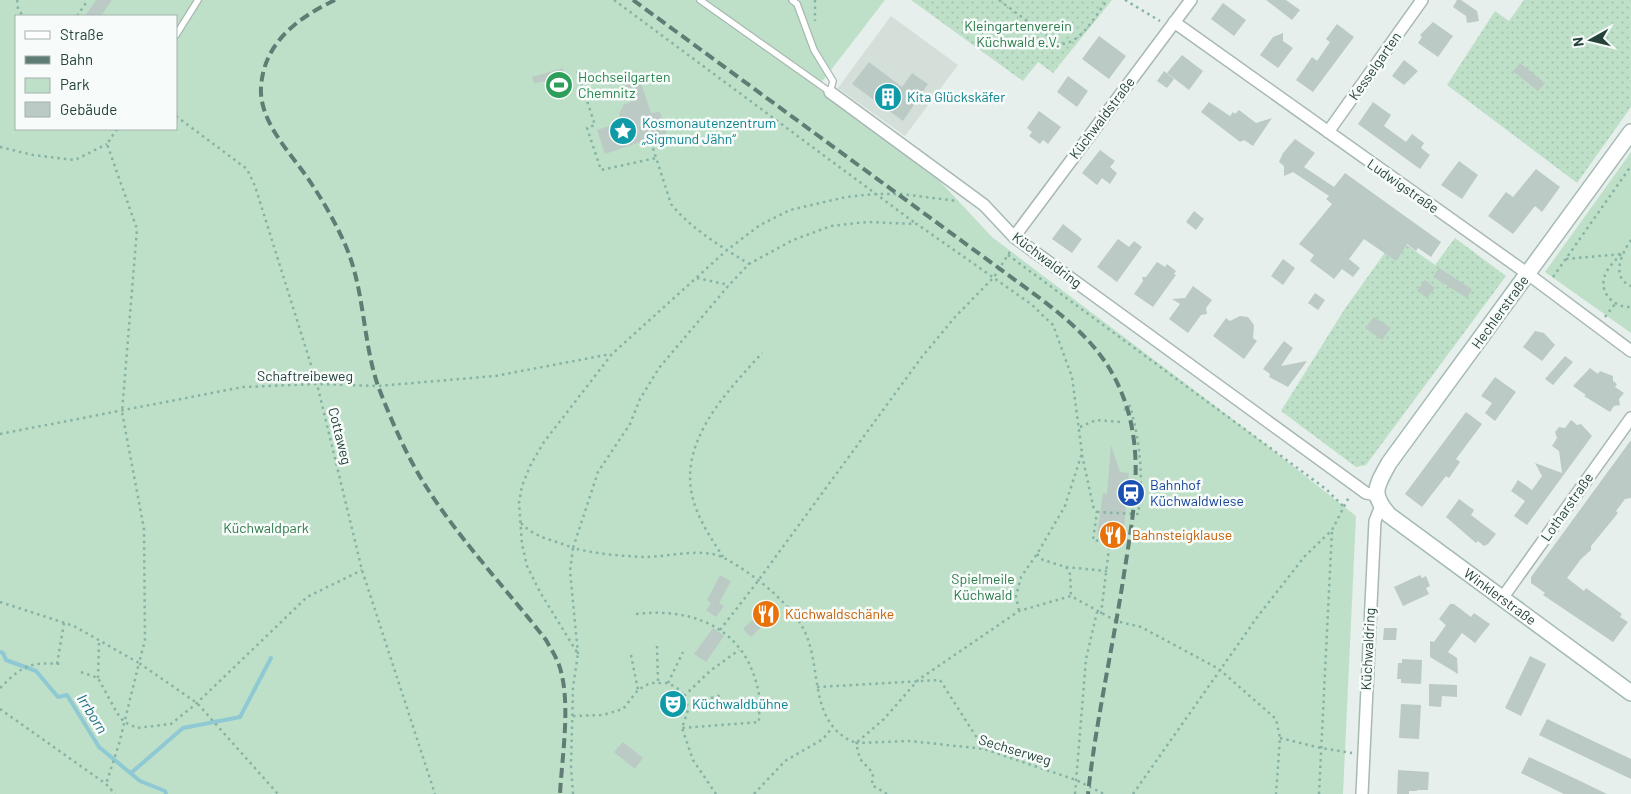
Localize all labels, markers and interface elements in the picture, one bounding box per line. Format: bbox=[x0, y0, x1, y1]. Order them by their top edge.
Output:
legend bbox=[15, 15, 178, 130]
north arrow bbox=[1566, 15, 1616, 65]
park label: Kleingartenverein Küchwald e.V. bbox=[964, 17, 1072, 50]
text: Straße bbox=[60, 25, 104, 43]
street label: Kesselgarten bbox=[1345, 28, 1404, 103]
text: N bbox=[1569, 36, 1587, 48]
text: Bahn bbox=[60, 50, 93, 68]
place label: Hochseilgarten Chemnitz bbox=[578, 68, 670, 101]
sports icon: Hochseilgarten Chemnitz bbox=[544, 70, 574, 100]
street label: Küchwaldstraße bbox=[1065, 73, 1138, 162]
text: Park bbox=[60, 75, 90, 93]
building icon: Kita Glückskäfer bbox=[873, 82, 903, 112]
place label: Kita Glückskäfer bbox=[907, 88, 1005, 105]
text: Gebäude bbox=[60, 100, 117, 118]
place label: Kosmonautenzentrum „Sigmund Jähn“ bbox=[642, 114, 776, 147]
place icon: Kosmonautenzentrum „Sigmund Jähn“ bbox=[608, 116, 638, 146]
street label: Ludwigstraße bbox=[1364, 155, 1442, 216]
street label: Küchwaldring bbox=[1009, 228, 1085, 291]
street label: Hechlerstraße bbox=[1467, 272, 1532, 352]
street label: Schaftreibeweg bbox=[257, 367, 353, 384]
street label: Cottaweg bbox=[325, 406, 356, 466]
street label: Lotharstraße bbox=[1537, 469, 1596, 544]
place label: Bahnhof Küchwaldwiese bbox=[1150, 476, 1244, 509]
station icon: Bahnhof Küchwaldwiese bbox=[1116, 478, 1146, 508]
park label: Küchwaldpark bbox=[223, 519, 309, 536]
restaurant icon: Bahnsteigklause bbox=[1098, 520, 1128, 550]
place label: Bahnsteigklause bbox=[1132, 526, 1232, 543]
street label: Winklerstraße bbox=[1461, 564, 1540, 628]
park label: Spielmeile Küchwald bbox=[951, 570, 1015, 603]
restaurant icon: Küchwaldschänke bbox=[751, 599, 781, 629]
place label: Küchwaldschänke bbox=[785, 605, 894, 622]
street label: Küchwaldring bbox=[1357, 607, 1378, 691]
theatre icon: Küchwaldbühne bbox=[658, 689, 688, 719]
water label: Irrborn bbox=[74, 690, 112, 737]
place label: Küchwaldbühne bbox=[692, 695, 788, 712]
street label: Sechserweg bbox=[977, 730, 1053, 769]

